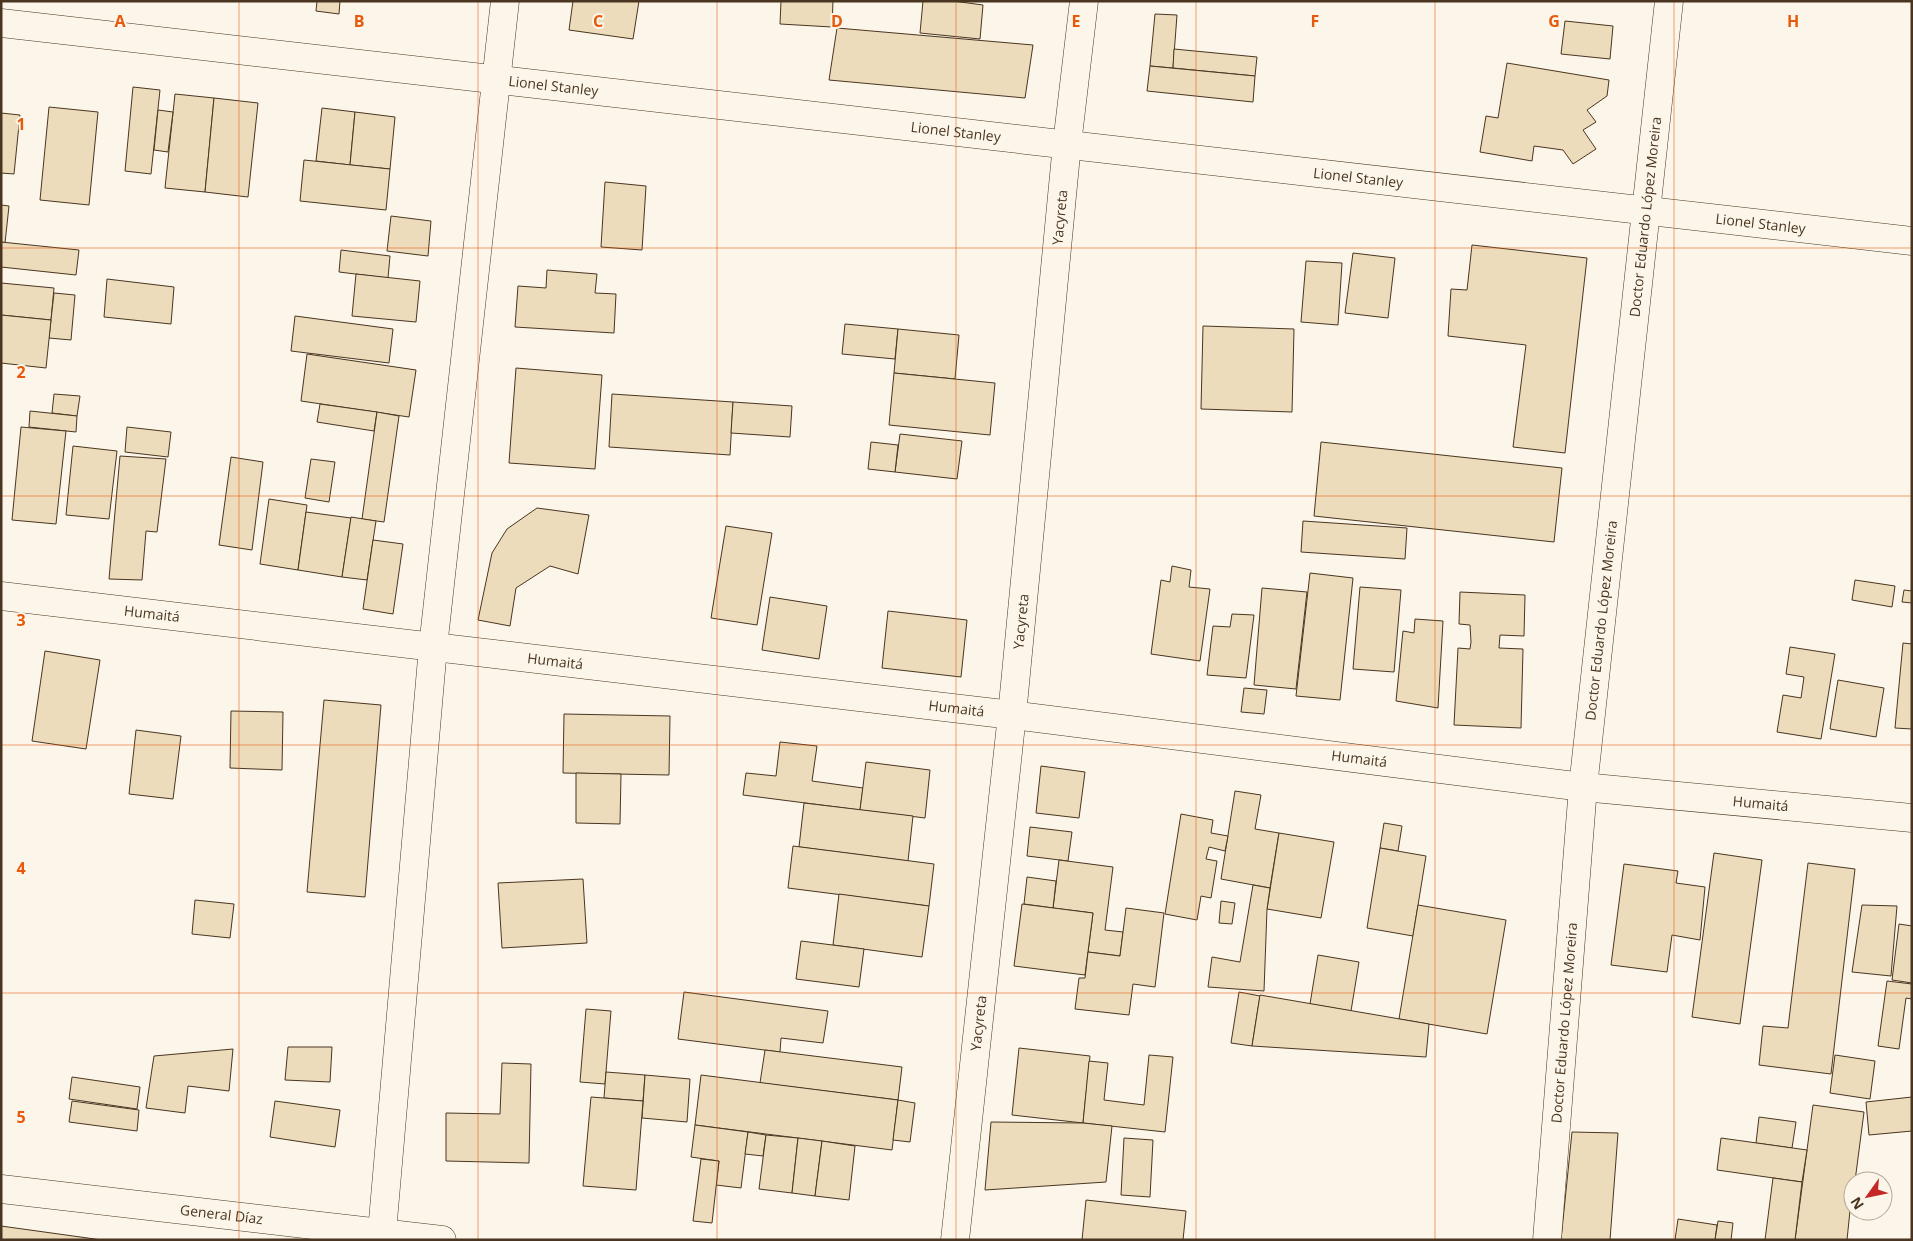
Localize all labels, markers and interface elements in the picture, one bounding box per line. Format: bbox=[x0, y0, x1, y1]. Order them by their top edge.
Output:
text: A bbox=[114, 10, 126, 32]
text: B bbox=[354, 10, 364, 32]
text: C bbox=[593, 10, 603, 32]
text: D bbox=[831, 10, 843, 32]
text: E bbox=[1072, 10, 1081, 32]
text: F bbox=[1311, 10, 1319, 32]
text: G bbox=[1548, 10, 1560, 32]
text: H bbox=[1787, 10, 1799, 32]
street label: Lionel Stanley bbox=[507, 71, 600, 100]
text: 1 bbox=[16, 113, 26, 135]
street label: Doctor Eduardo López Moreira bbox=[1624, 116, 1665, 318]
street label: Lionel Stanley bbox=[910, 117, 1003, 146]
street label: Lionel Stanley bbox=[1312, 163, 1405, 192]
street label: Yacyreta bbox=[1047, 189, 1072, 246]
street label: Lionel Stanley bbox=[1715, 209, 1808, 238]
text: 2 bbox=[16, 361, 26, 383]
street label: Doctor Eduardo López Moreira bbox=[1580, 519, 1621, 721]
street label: Yacyreta bbox=[1008, 593, 1033, 650]
street label: Humaitá bbox=[123, 601, 181, 626]
text: 3 bbox=[16, 609, 26, 631]
street label: Humaitá bbox=[526, 648, 584, 673]
street label: Humaitá bbox=[928, 695, 985, 721]
street label: Humaitá bbox=[1330, 745, 1388, 771]
street label: Humaitá bbox=[1732, 791, 1790, 815]
text: 4 bbox=[16, 857, 26, 879]
street label: Doctor Eduardo López Moreira bbox=[1546, 922, 1581, 1124]
street label: Yacyreta bbox=[966, 994, 990, 1052]
text: 5 bbox=[16, 1106, 26, 1128]
north arrow bbox=[1843, 1171, 1893, 1221]
text: N bbox=[1846, 1193, 1868, 1213]
street label: General Díaz bbox=[179, 1200, 264, 1228]

